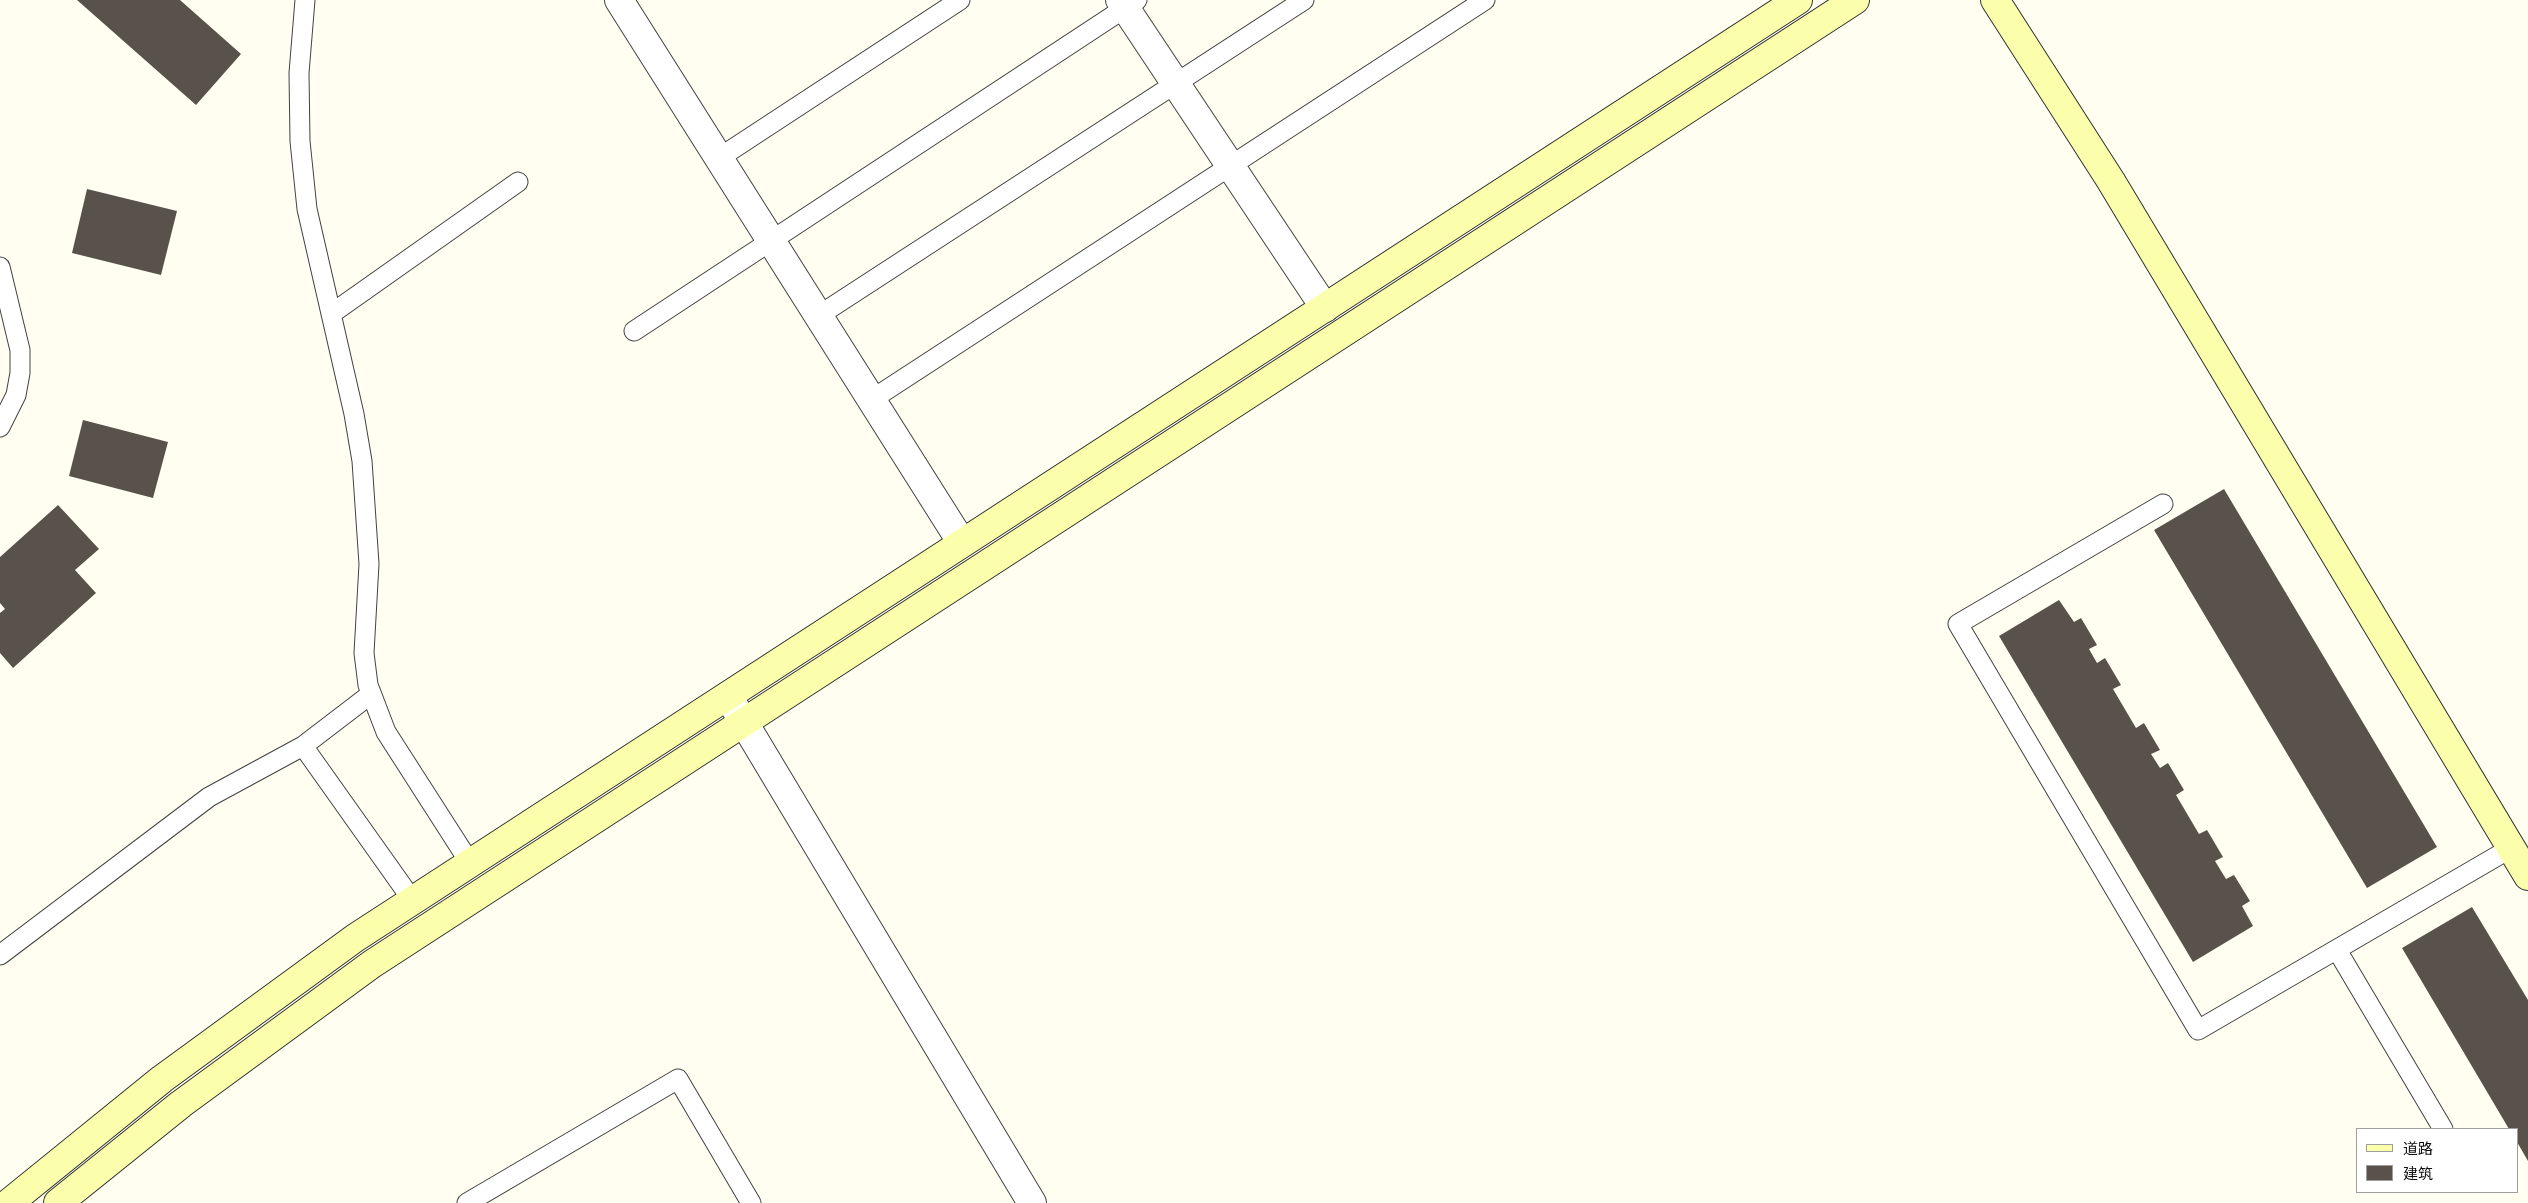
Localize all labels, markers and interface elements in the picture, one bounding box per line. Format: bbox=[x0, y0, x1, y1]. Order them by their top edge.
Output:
legend bbox=[2356, 1128, 2518, 1193]
text: 道路 bbox=[2403, 1140, 2433, 1158]
text: 建筑 bbox=[2403, 1165, 2433, 1183]

